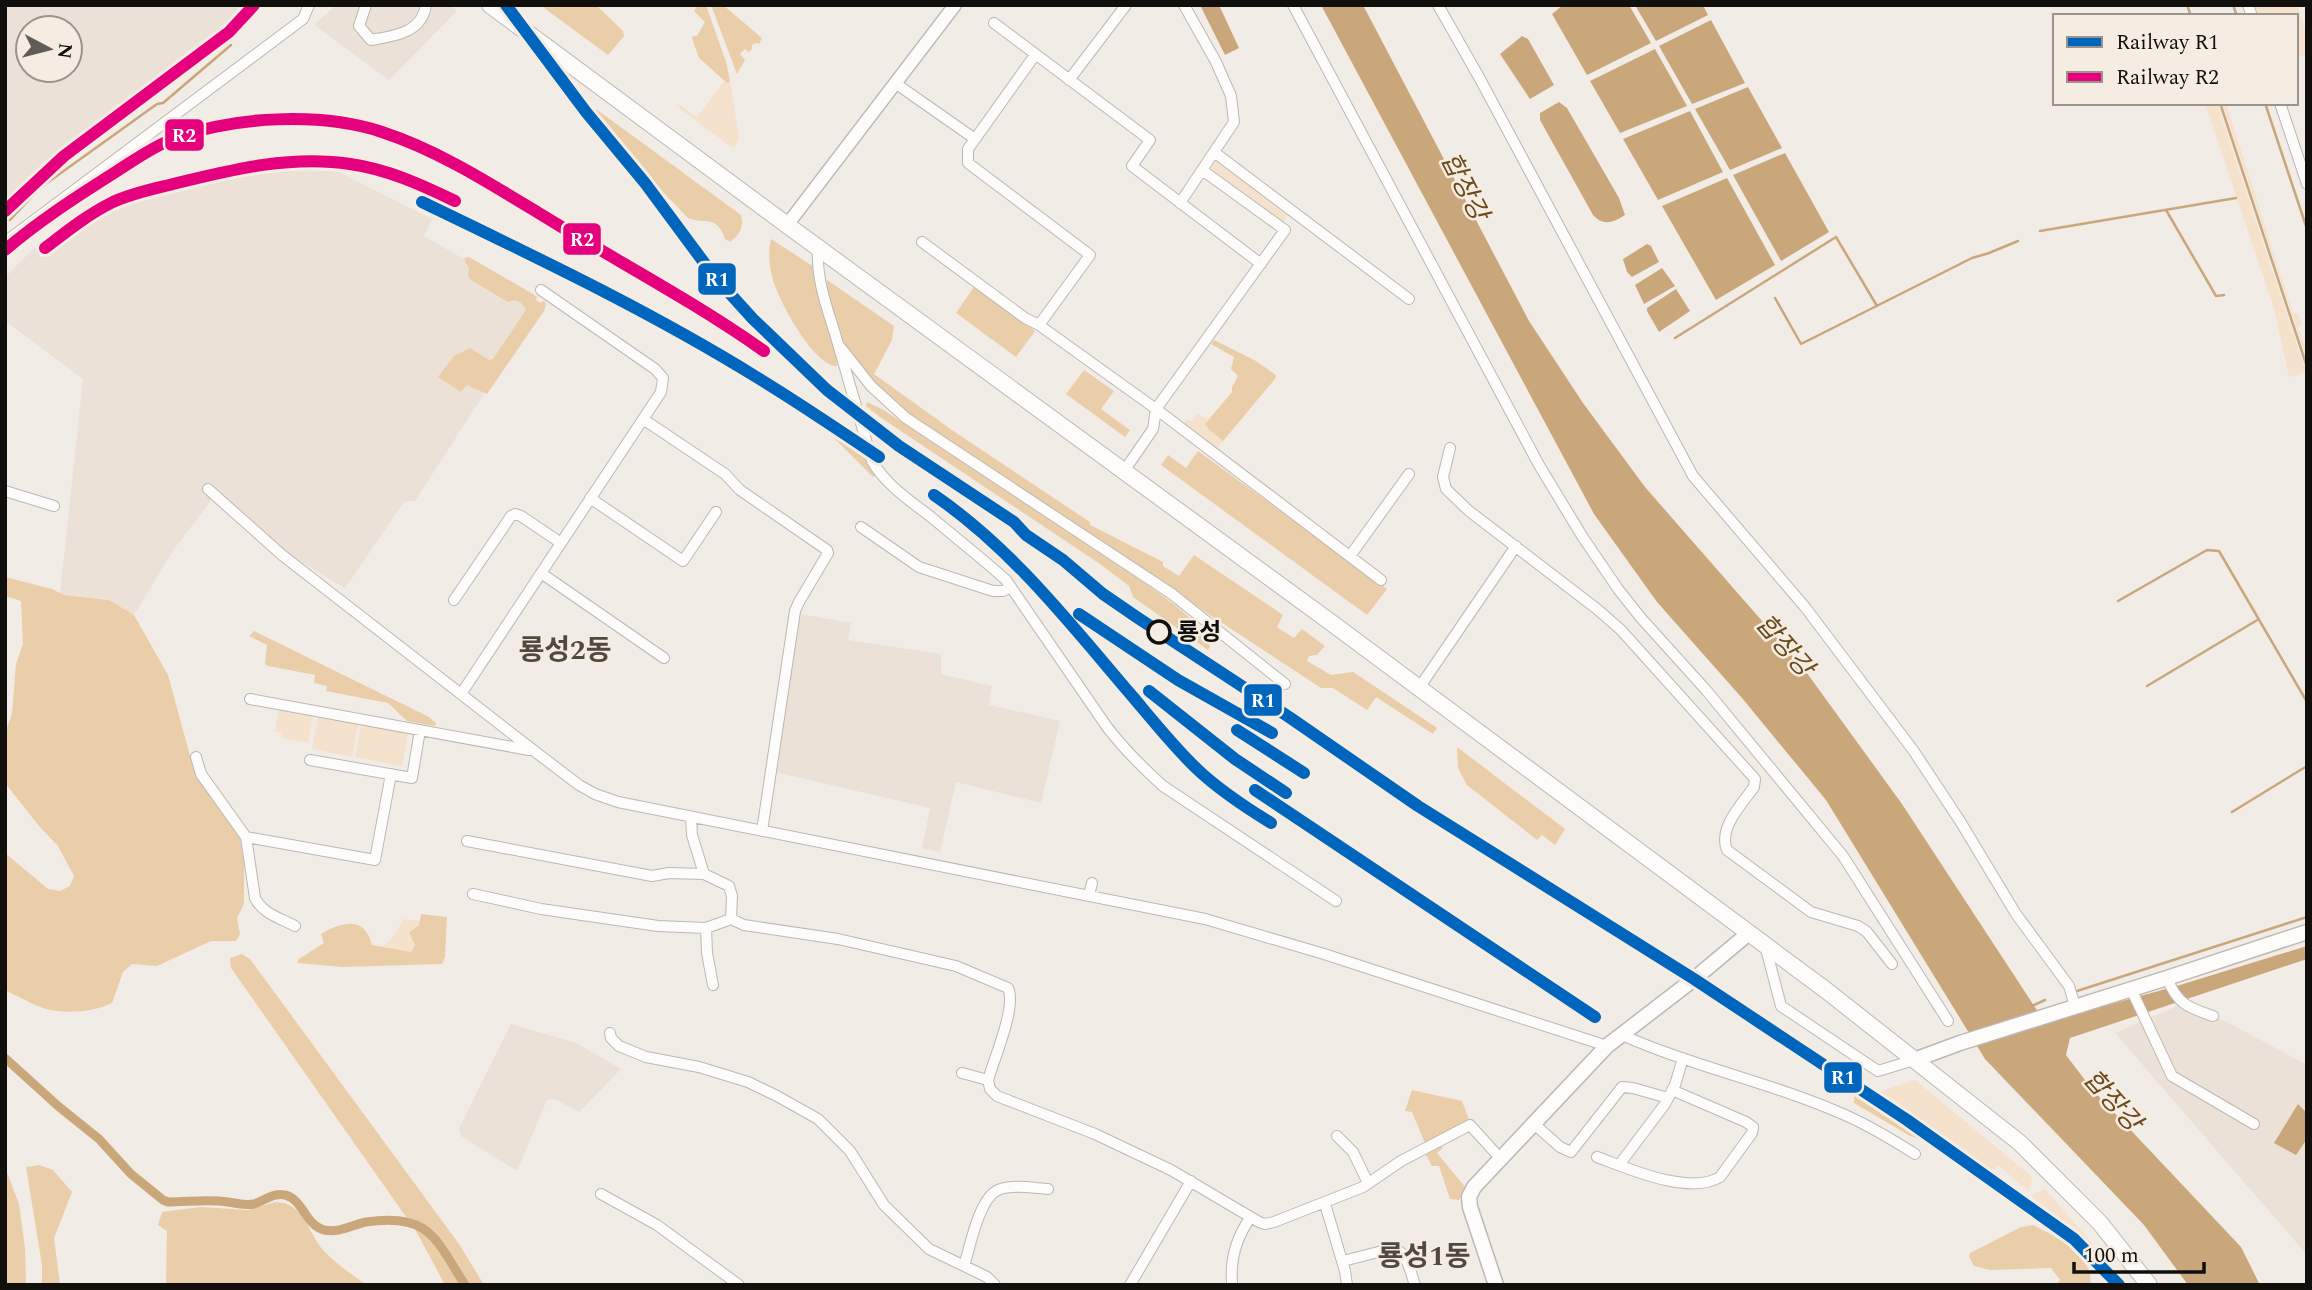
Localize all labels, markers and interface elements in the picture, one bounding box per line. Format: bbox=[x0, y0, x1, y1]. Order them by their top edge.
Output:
north arrow bbox=[14, 14, 84, 84]
legend bbox=[2053, 14, 2298, 105]
text: Railway R1 bbox=[2116, 27, 2219, 59]
text: N bbox=[49, 41, 80, 60]
text: Railway R2 bbox=[2116, 62, 2219, 94]
line badge: R2 bbox=[164, 118, 205, 152]
text: R2 bbox=[172, 122, 196, 151]
water label: 합장강 bbox=[1430, 145, 1500, 230]
line badge: R2 bbox=[562, 222, 602, 256]
text: R2 bbox=[570, 226, 594, 255]
line badge: R1 bbox=[697, 262, 737, 296]
text: R1 bbox=[705, 266, 729, 295]
water label: 합장강 bbox=[1746, 605, 1825, 688]
place label: 룡성 bbox=[1177, 615, 1221, 651]
marker: 룡성 bbox=[1147, 620, 1171, 644]
district label: 룡성2동 bbox=[519, 629, 612, 672]
line badge: R1 bbox=[1243, 683, 1283, 717]
text: R1 bbox=[1251, 687, 1275, 716]
line badge: R1 bbox=[1823, 1061, 1863, 1094]
water label: 합장강 bbox=[2073, 1061, 2153, 1143]
text: R1 bbox=[1831, 1064, 1855, 1093]
scale bar bbox=[2074, 1230, 2204, 1274]
district label: 룡성1동 bbox=[1378, 1235, 1471, 1278]
text: 100 m bbox=[2084, 1240, 2139, 1272]

